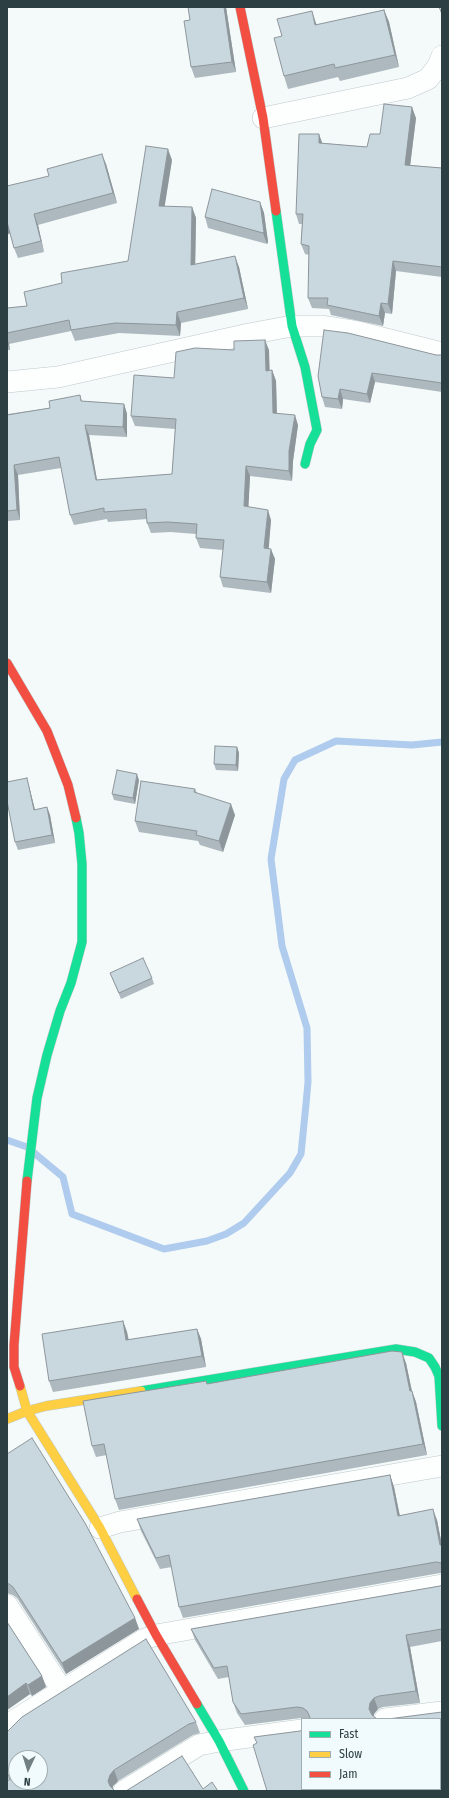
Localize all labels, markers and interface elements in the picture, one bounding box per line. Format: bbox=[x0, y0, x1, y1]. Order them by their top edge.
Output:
legend bbox=[301, 1718, 441, 1790]
text: Fast bbox=[339, 1727, 358, 1741]
text: Slow bbox=[339, 1747, 362, 1761]
north arrow bbox=[8, 1750, 48, 1790]
text: Jam bbox=[339, 1767, 357, 1781]
text: N bbox=[23, 1775, 31, 1788]

